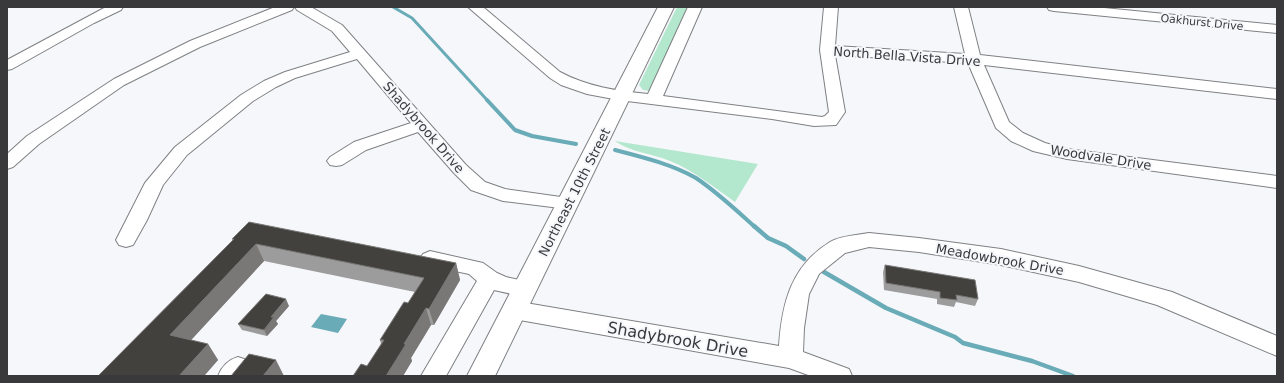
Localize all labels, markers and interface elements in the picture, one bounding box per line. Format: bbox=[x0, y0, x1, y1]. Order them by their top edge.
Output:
street label: Oakhurst Drive bbox=[1160, 12, 1244, 33]
street label: North Bella Vista Drive bbox=[833, 44, 981, 69]
street label: Shadybrook Drive bbox=[380, 79, 467, 176]
street label: Northeast 10th Street bbox=[536, 126, 613, 259]
street label: Woodvale Drive bbox=[1049, 142, 1153, 173]
street label: Meadowbrook Drive bbox=[935, 241, 1065, 278]
street label: Shadybrook Drive bbox=[606, 318, 750, 361]

